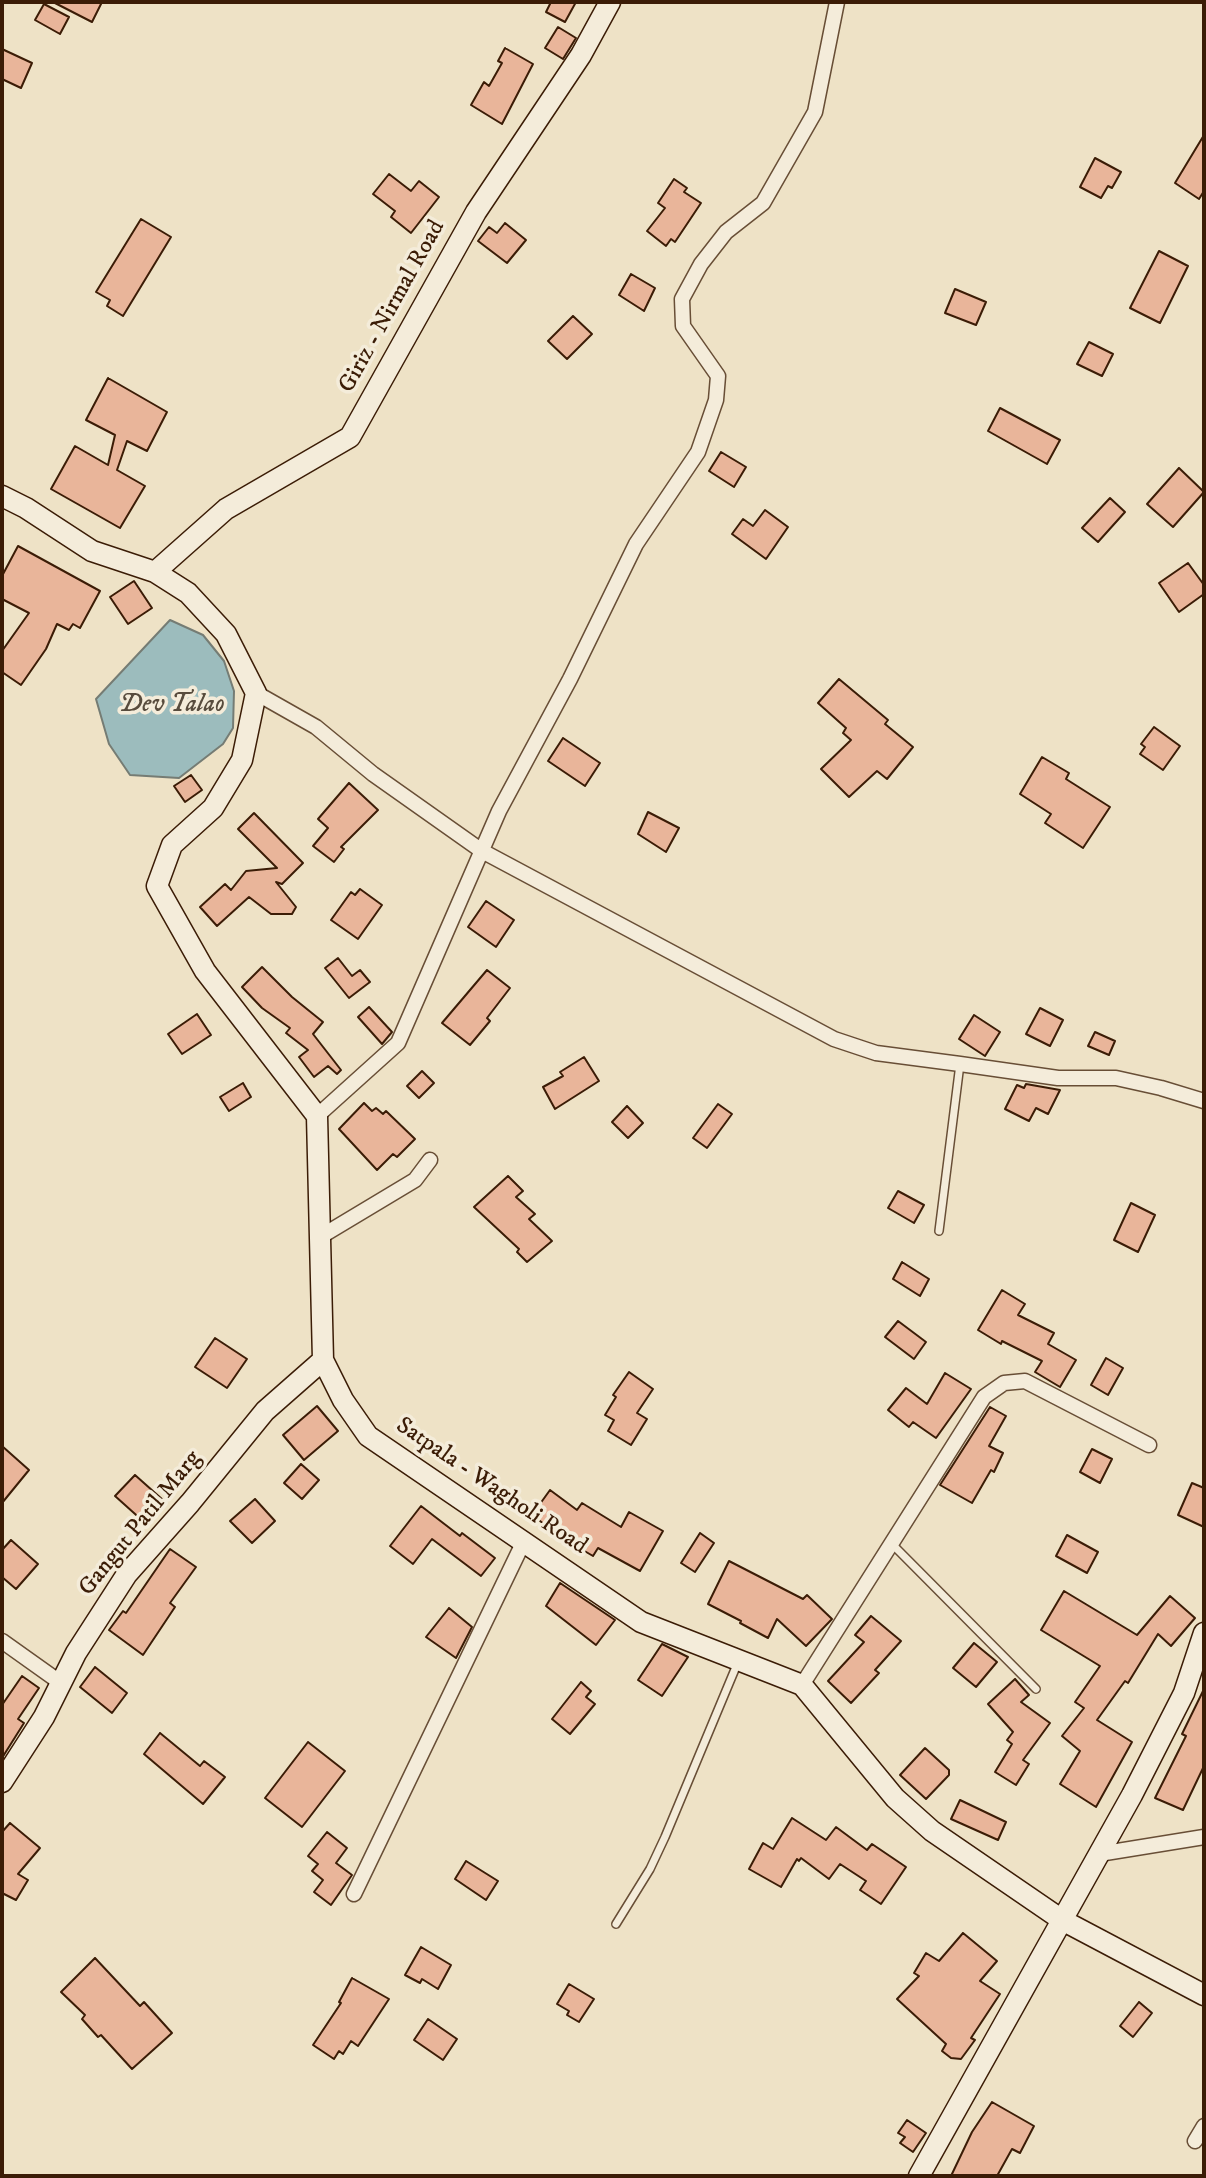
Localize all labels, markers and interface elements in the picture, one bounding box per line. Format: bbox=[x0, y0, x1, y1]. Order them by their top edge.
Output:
street label: Giriz - Nirmal Road bbox=[334, 216, 452, 398]
water label: Dev Talao bbox=[119, 690, 225, 722]
street label: Satpala - Wagholi Road bbox=[390, 1412, 592, 1562]
street label: Gangut Patil Marg bbox=[74, 1445, 208, 1603]

